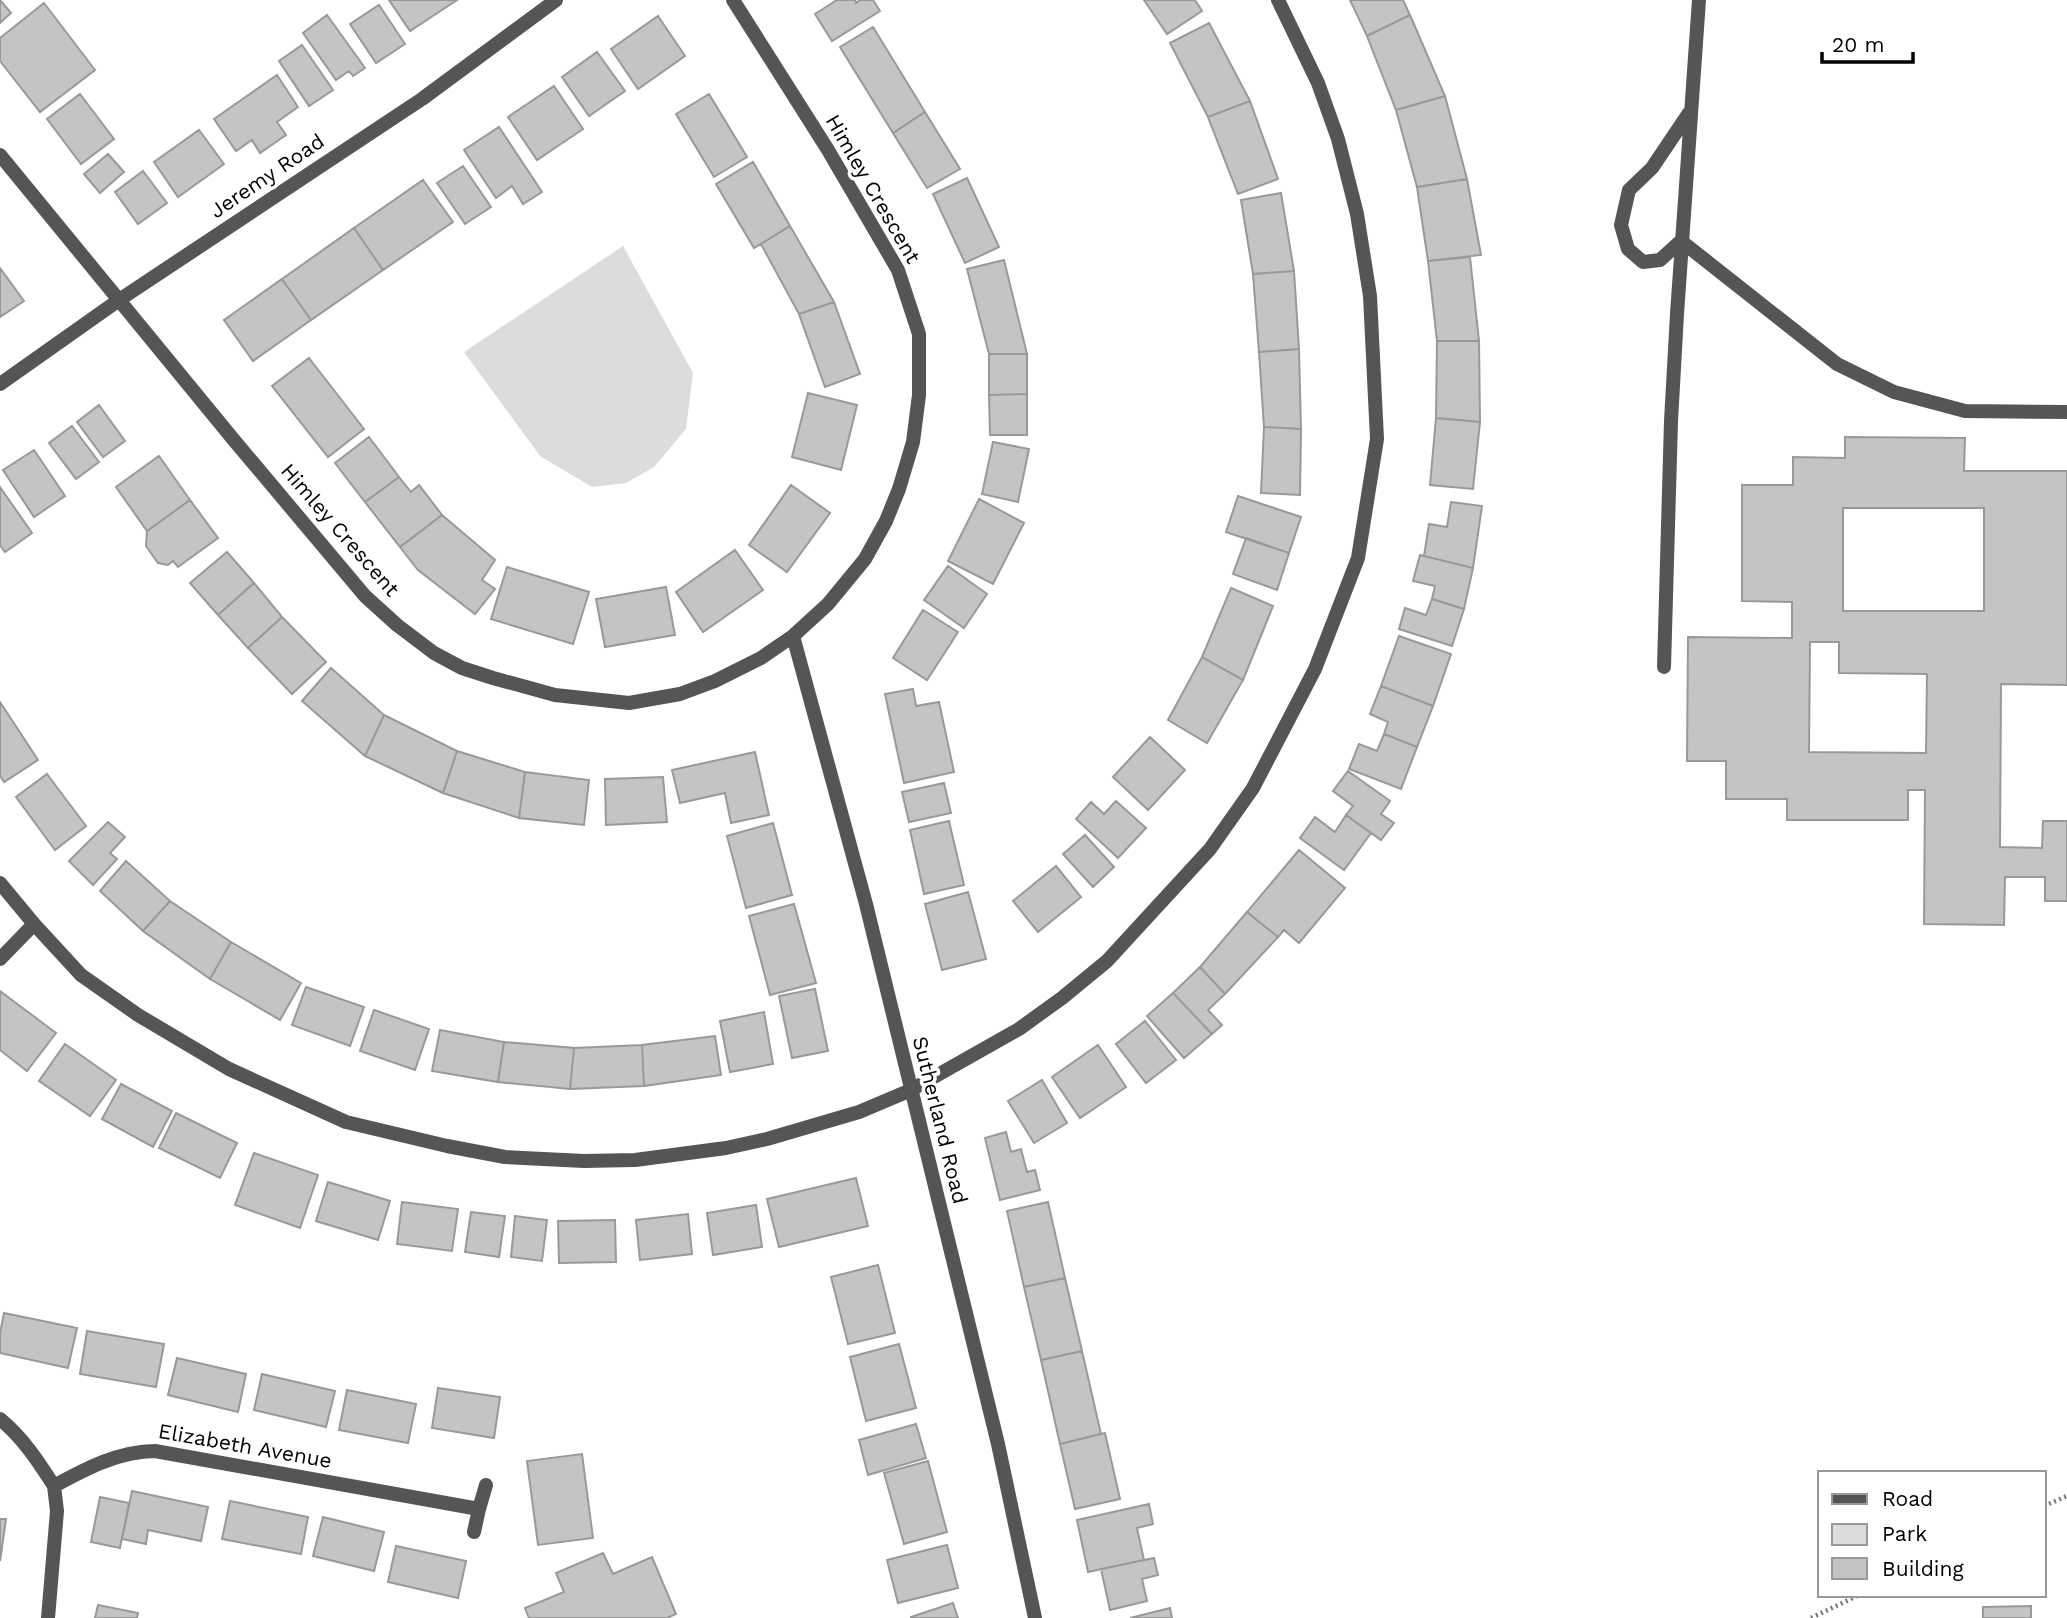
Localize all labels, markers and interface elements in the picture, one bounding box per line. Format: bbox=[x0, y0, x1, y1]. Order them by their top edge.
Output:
scale bar bbox=[1822, 21, 1913, 65]
text: 20 m bbox=[1832, 32, 1884, 57]
street label: Himley Crescent bbox=[821, 110, 926, 268]
street label: Jeremy Road bbox=[205, 128, 329, 223]
street label: Himley Crescent bbox=[276, 458, 405, 601]
street label: Sutherland Road bbox=[908, 1034, 973, 1206]
street label: Elizabeth Avenue bbox=[156, 1418, 334, 1473]
legend bbox=[1818, 1471, 2046, 1597]
text: Road bbox=[1882, 1486, 1933, 1511]
text: Park bbox=[1882, 1521, 1927, 1546]
text: Building bbox=[1882, 1556, 1964, 1581]

